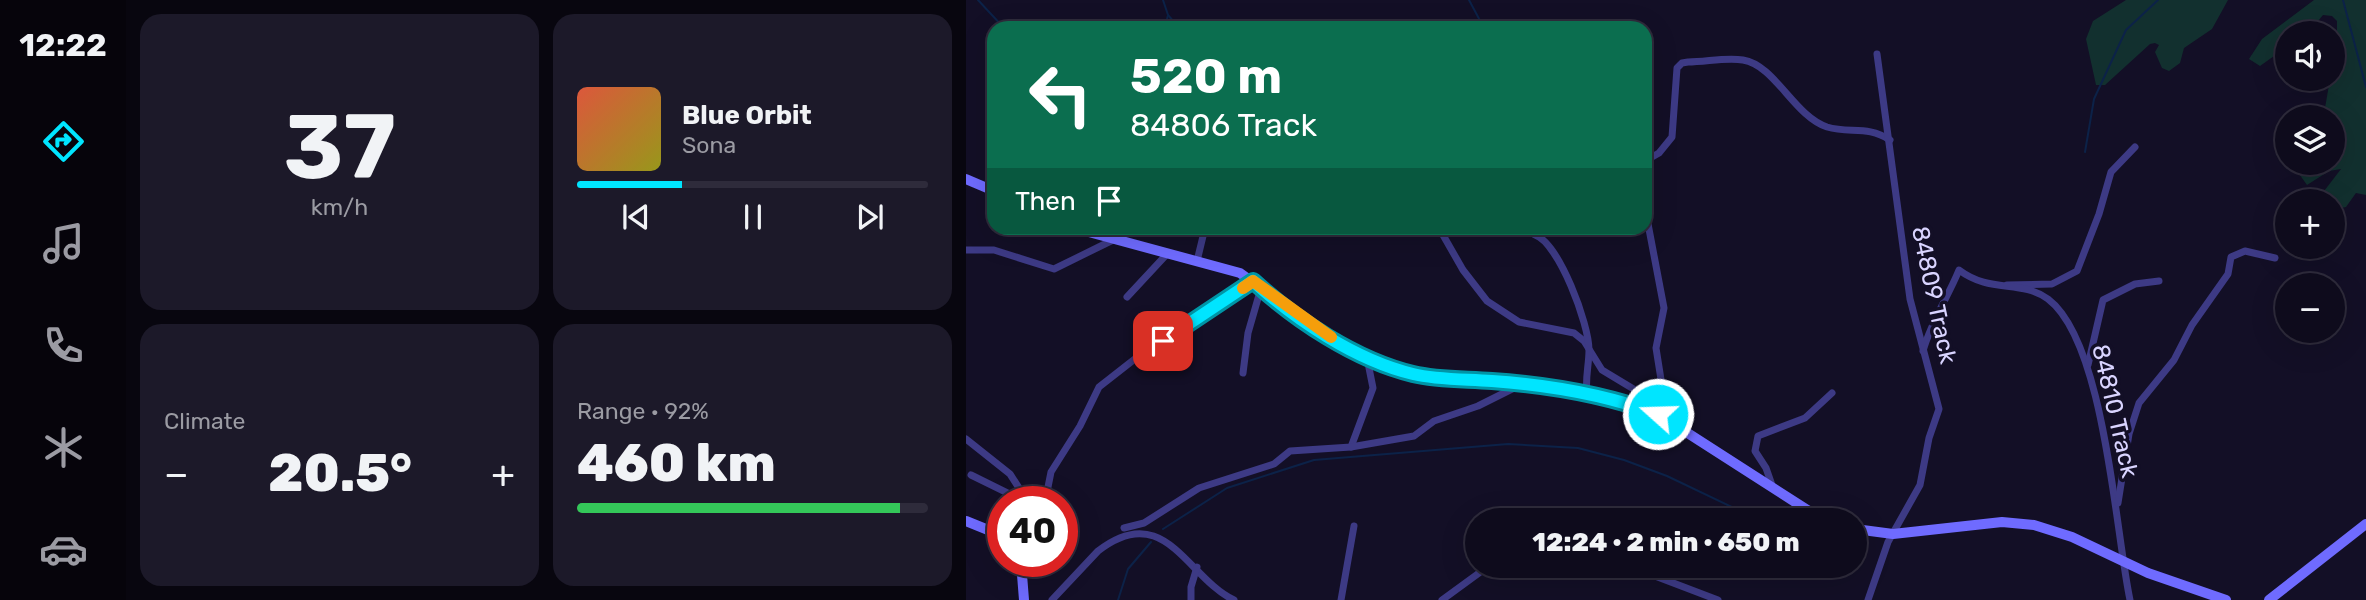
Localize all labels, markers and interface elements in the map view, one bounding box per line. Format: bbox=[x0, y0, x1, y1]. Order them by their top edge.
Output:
map controls bbox=[2275, 21, 2345, 343]
button: sound bbox=[2275, 21, 2345, 91]
text: 12:22 bbox=[19, 26, 107, 64]
text: 520 m bbox=[1130, 47, 1282, 105]
icon: left bbox=[1015, 49, 1106, 140]
text: 37 bbox=[283, 93, 396, 201]
text: Blue Orbit bbox=[682, 100, 812, 131]
button: layers bbox=[2275, 105, 2345, 175]
text: 84806 Track bbox=[1130, 106, 1317, 144]
icon: directions bbox=[39, 117, 88, 166]
text: Sona bbox=[682, 131, 736, 159]
icon: arrive bbox=[1090, 182, 1128, 220]
text: Then bbox=[1015, 186, 1076, 217]
button: + bbox=[2275, 189, 2345, 259]
text: km/h bbox=[311, 193, 368, 221]
icon: previous bbox=[617, 198, 655, 236]
icon: pause bbox=[734, 198, 772, 236]
icon: next bbox=[851, 198, 889, 236]
icon: music bbox=[39, 219, 88, 268]
street label: 84809 Track bbox=[1906, 224, 1962, 367]
button: − bbox=[2275, 273, 2345, 343]
pin bbox=[1133, 311, 1193, 371]
icon: phone bbox=[39, 321, 88, 370]
icon: arrive bbox=[1144, 322, 1182, 360]
street label: 84810 Track bbox=[2086, 342, 2144, 481]
position arrow bbox=[1621, 377, 1695, 451]
text: Range · 92% bbox=[577, 397, 709, 425]
text: Climate bbox=[164, 407, 245, 435]
icon: climate bbox=[39, 423, 88, 472]
text: 460 km bbox=[577, 432, 776, 494]
text: 20.5° bbox=[268, 442, 412, 504]
text: − bbox=[164, 451, 189, 497]
text: + bbox=[491, 451, 515, 497]
speed limit sign: 40 bbox=[987, 486, 1078, 577]
icon: car bbox=[39, 525, 88, 574]
text: 12:24 · 2 min · 650 m bbox=[1532, 527, 1800, 558]

